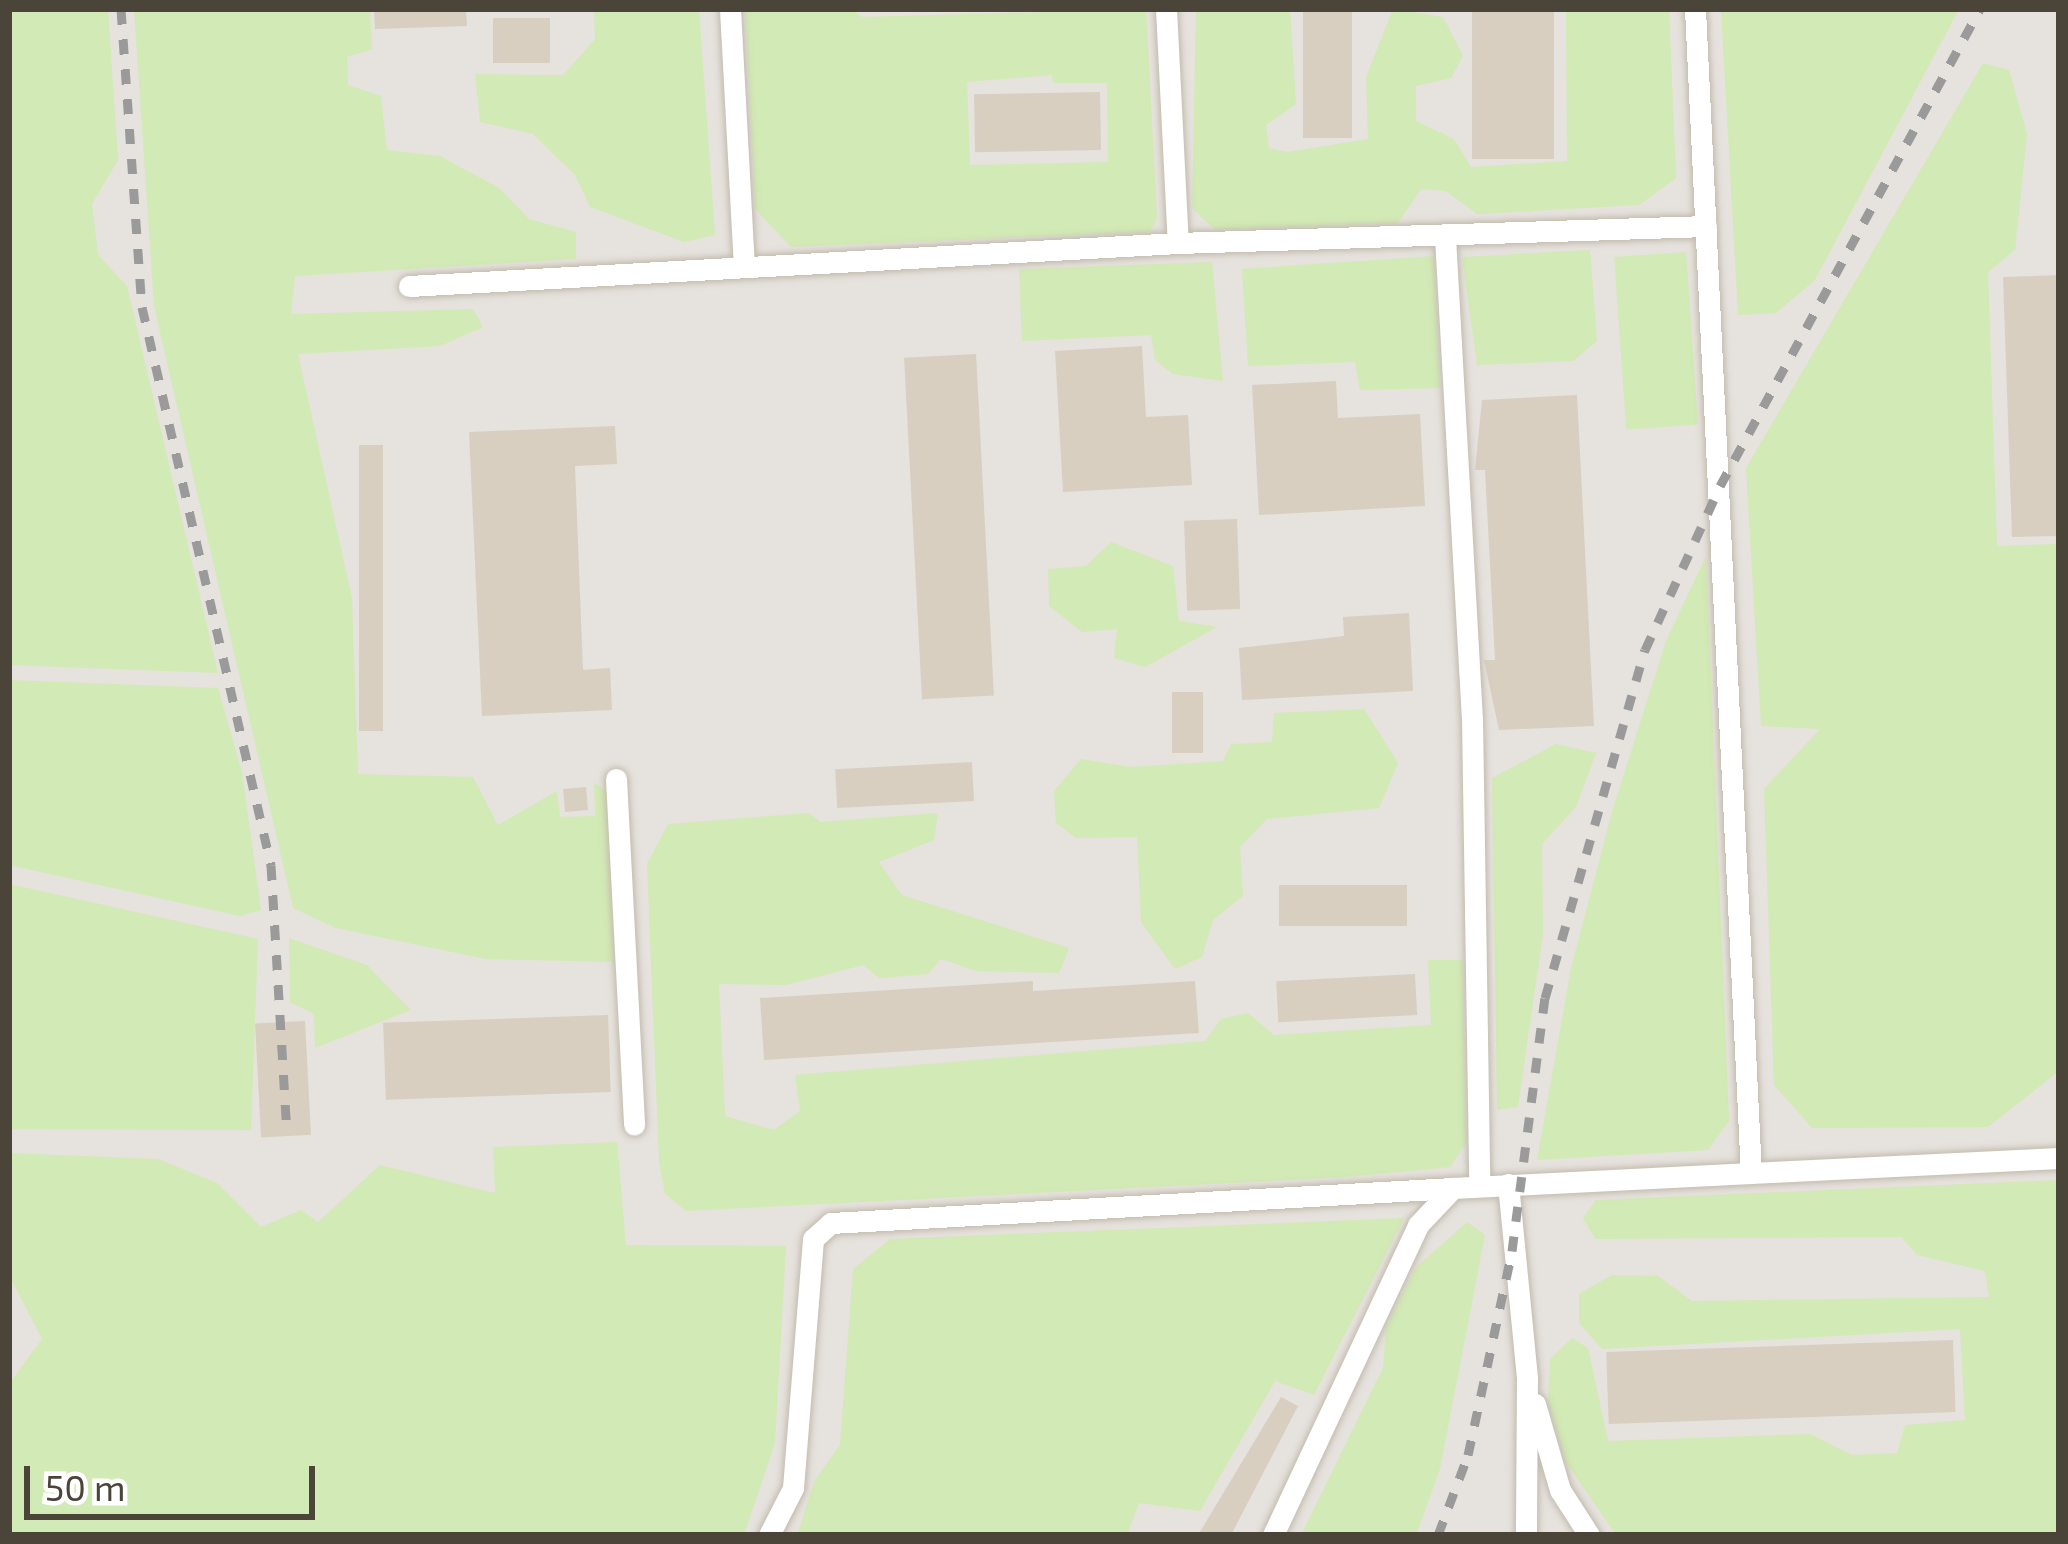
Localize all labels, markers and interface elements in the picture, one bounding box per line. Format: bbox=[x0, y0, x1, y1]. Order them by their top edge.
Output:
scale bar bbox=[30, 1442, 321, 1516]
text: 50 m bbox=[45, 1465, 126, 1508]

